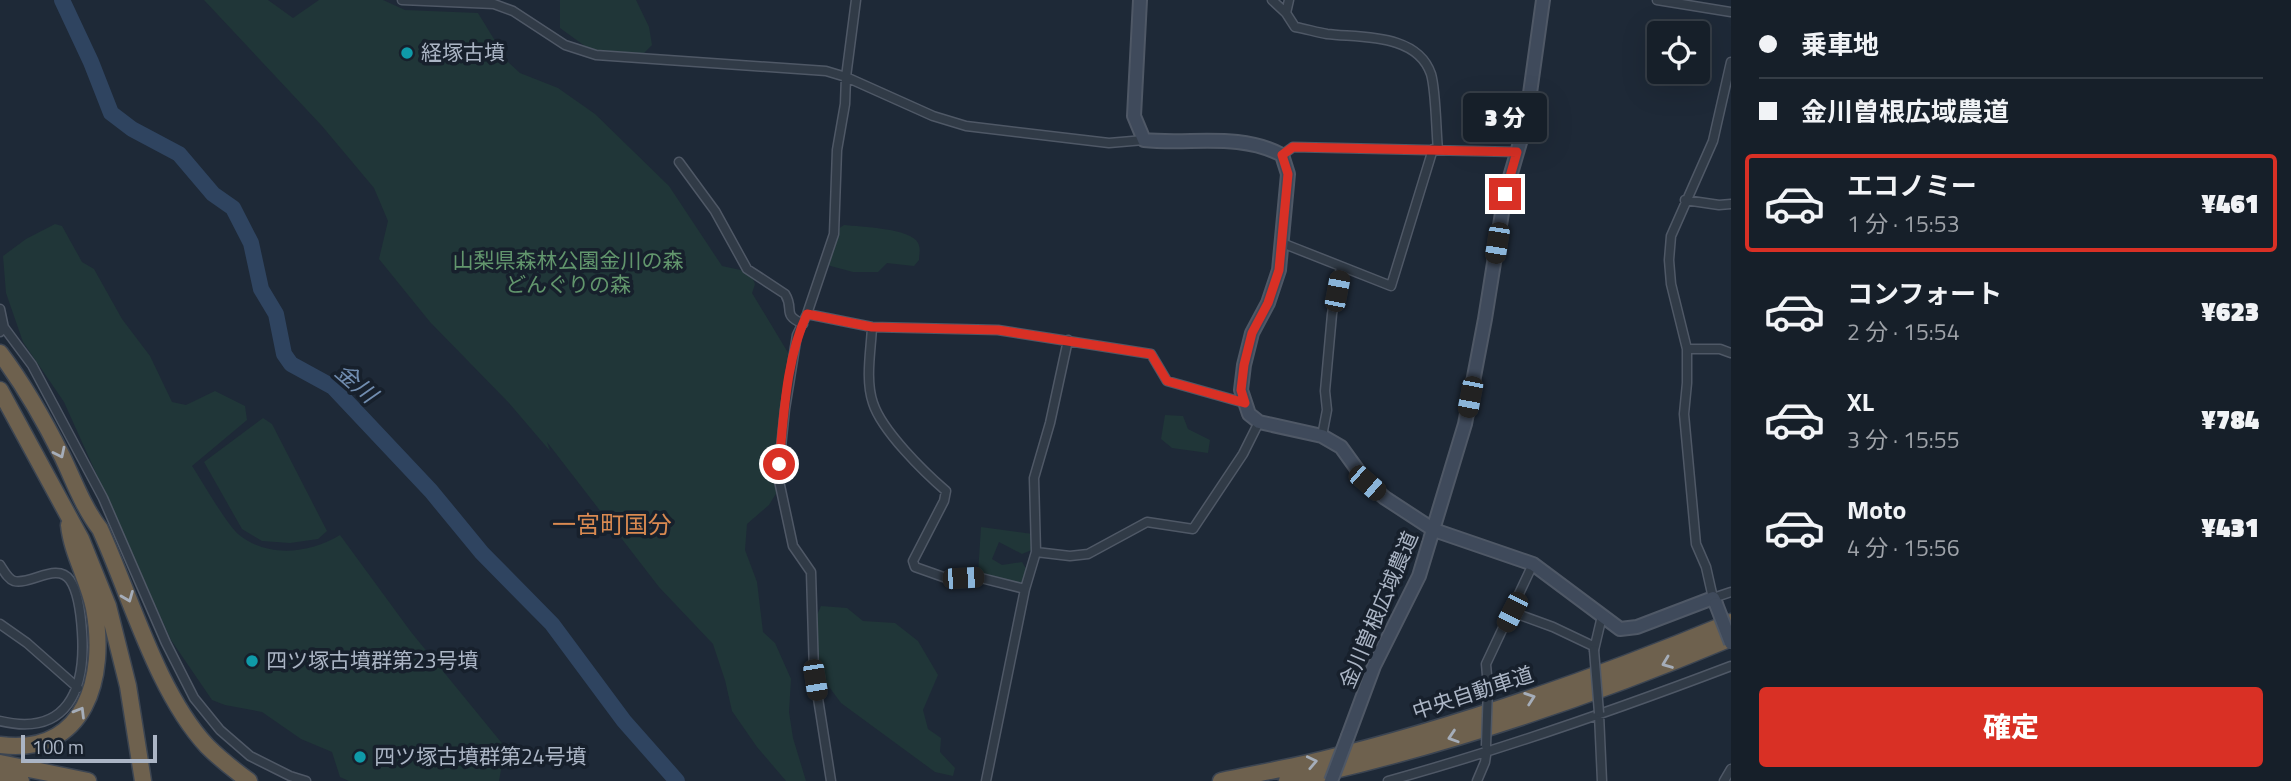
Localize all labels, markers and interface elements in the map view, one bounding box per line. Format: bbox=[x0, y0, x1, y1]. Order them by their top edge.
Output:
map controls bbox=[1647, 21, 1710, 84]
button: locate bbox=[1647, 21, 1710, 84]
text: 乗車地 bbox=[1801, 25, 1879, 64]
place label: 経塚古墳 bbox=[421, 36, 505, 68]
marker: 経塚古墳 bbox=[399, 45, 415, 61]
callout: 3 分 bbox=[1463, 92, 1547, 142]
text: 金川曽根広域農道 bbox=[1801, 92, 2009, 131]
text: 3 分 bbox=[1485, 100, 1525, 135]
text: エコノミー bbox=[1847, 166, 1977, 205]
icon: car bbox=[1763, 172, 1826, 235]
route end bbox=[1489, 178, 1521, 210]
text: ¥461 bbox=[2201, 184, 2259, 223]
text: 1 分 · 15:53 bbox=[1847, 206, 1960, 241]
car bbox=[1484, 221, 1511, 265]
park label: 山梨県森林公園金川の森 どんぐりの森 bbox=[453, 244, 684, 300]
car bbox=[1323, 268, 1352, 314]
text: コンフォート bbox=[1847, 274, 2002, 313]
icon: car bbox=[1763, 280, 1826, 343]
text: ¥623 bbox=[2201, 292, 2259, 331]
text: 2 分 · 15:54 bbox=[1847, 314, 1960, 349]
water label: 金川 bbox=[327, 354, 387, 413]
car bbox=[1456, 374, 1485, 420]
text: XL bbox=[1847, 382, 1874, 421]
icon: car bbox=[1763, 388, 1826, 451]
text: ¥784 bbox=[2201, 400, 2259, 439]
text: 3 分 · 15:55 bbox=[1847, 422, 1960, 457]
one-way arrow bbox=[51, 446, 65, 458]
route start bbox=[763, 448, 795, 480]
car bbox=[1345, 461, 1390, 505]
text: Moto bbox=[1847, 490, 1906, 529]
icon: car bbox=[1763, 496, 1826, 559]
district label: 一宮町国分 bbox=[552, 506, 672, 542]
text: ¥431 bbox=[2201, 508, 2259, 547]
street label: 金川曽根広域農道 bbox=[1331, 526, 1426, 693]
text: 4 分 · 15:56 bbox=[1847, 530, 1960, 565]
car bbox=[942, 566, 985, 590]
car bbox=[1494, 589, 1531, 635]
one-way arrow bbox=[120, 590, 134, 602]
place label: 四ツ塚古墳群第23号墳 bbox=[266, 644, 479, 676]
marker: 四ツ塚古墳群第23号墳 bbox=[244, 653, 260, 669]
one-way arrow bbox=[1662, 654, 1674, 668]
street label: 中央自動車道 bbox=[1408, 657, 1538, 727]
car bbox=[802, 658, 829, 702]
button: 確定 bbox=[1759, 687, 2263, 767]
one-way arrow bbox=[1523, 692, 1536, 706]
one-way arrow bbox=[72, 707, 85, 720]
one-way arrow bbox=[1447, 729, 1459, 744]
scale bar bbox=[21, 732, 158, 764]
text: 100 m bbox=[32, 732, 84, 761]
place label: 四ツ塚古墳群第24号墳 bbox=[374, 740, 587, 772]
marker: 四ツ塚古墳群第24号墳 bbox=[352, 749, 368, 765]
one-way arrow bbox=[1306, 755, 1318, 770]

